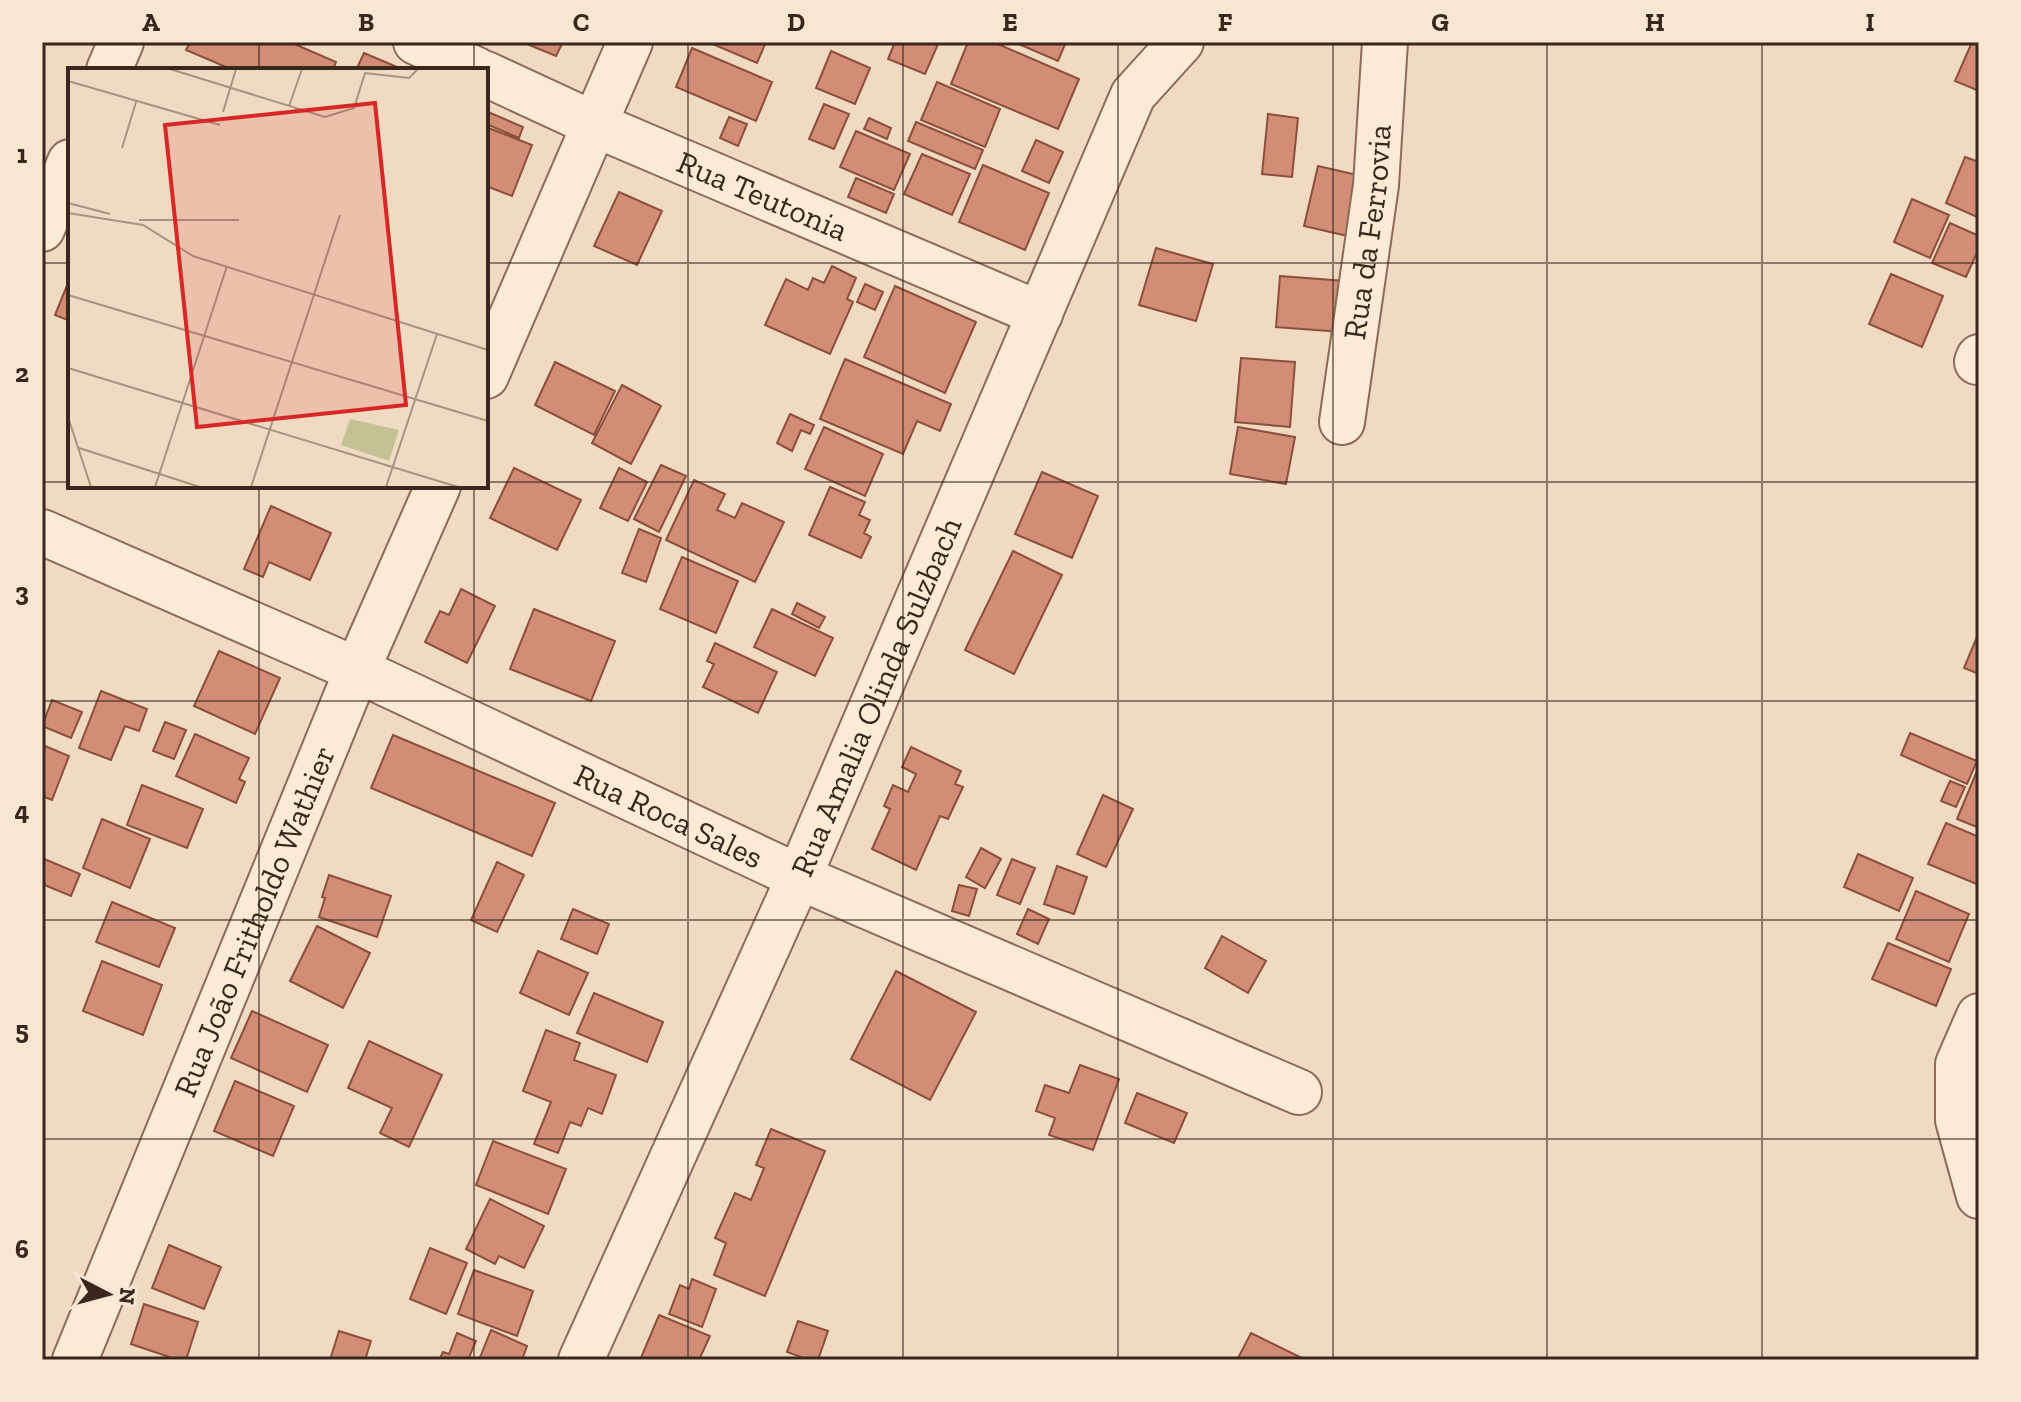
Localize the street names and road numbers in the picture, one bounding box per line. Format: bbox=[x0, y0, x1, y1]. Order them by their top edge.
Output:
street label: Rua da Ferrovia bbox=[1335, 123, 1399, 342]
street label: Rua Teutonia bbox=[671, 143, 853, 249]
street label: Rua Amalia Olinda Sulzbach bbox=[783, 512, 969, 882]
street label: Rua João Fritholdo Wathier bbox=[166, 740, 343, 1102]
street label: Rua Roca Sales bbox=[568, 755, 769, 876]

